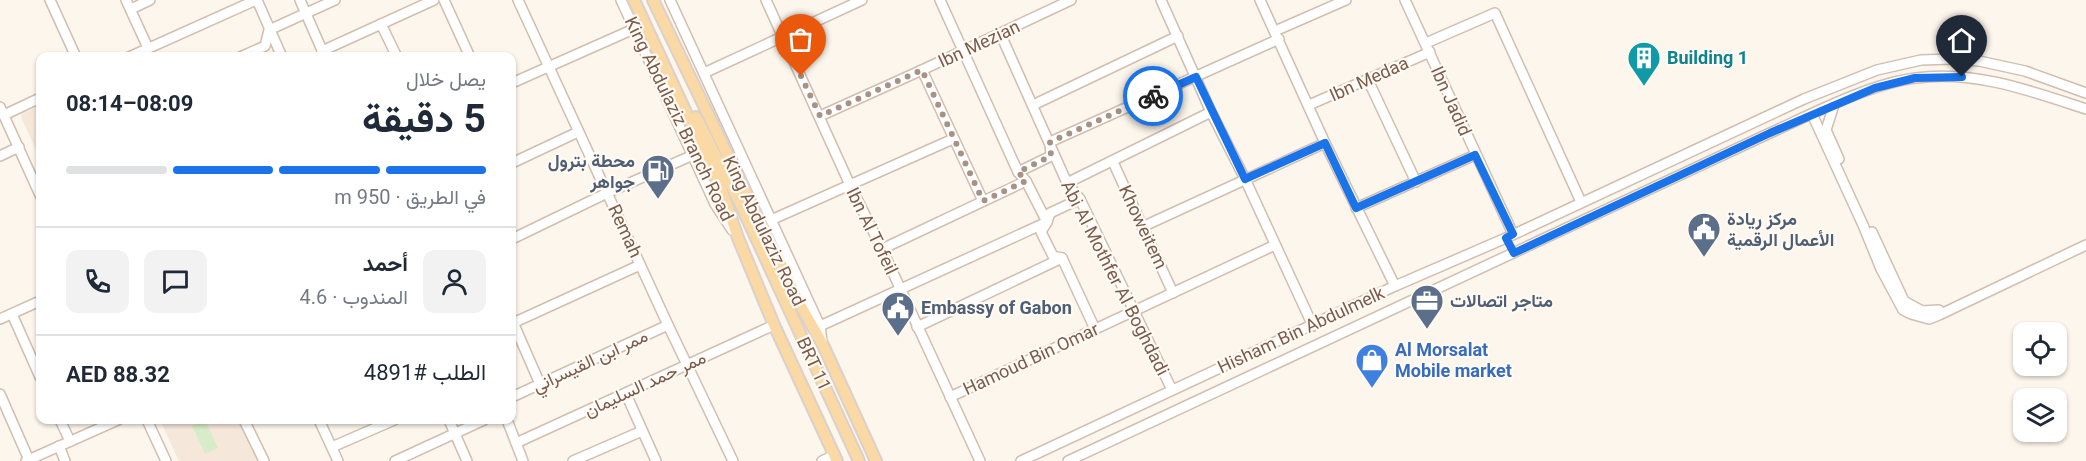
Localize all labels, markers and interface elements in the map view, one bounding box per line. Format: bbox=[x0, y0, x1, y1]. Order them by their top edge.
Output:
street label: King Abdulaziz Branch Road bbox=[621, 13, 738, 224]
pin bbox=[775, 14, 826, 76]
street label: Ibn Mezian bbox=[935, 15, 1023, 72]
pin bbox=[1936, 15, 1987, 77]
icon: bag bbox=[784, 23, 817, 56]
icon: home bbox=[1945, 24, 1978, 57]
building icon: Building 1 bbox=[1626, 40, 1662, 87]
place label: Building 1 bbox=[1667, 47, 1748, 68]
street label: Ibn Medaa bbox=[1326, 52, 1412, 105]
street label: Ibn Jadid bbox=[1427, 63, 1476, 139]
courier bbox=[1123, 66, 1183, 126]
text: يصل خلال bbox=[406, 67, 486, 91]
icon: bike bbox=[1137, 80, 1170, 113]
text: 08:09–08:14 bbox=[66, 91, 193, 116]
text: 5 دقيقة bbox=[362, 96, 486, 142]
place label: محطة بترول جواهر bbox=[548, 150, 635, 193]
street label: King Abdulaziz Road bbox=[719, 152, 810, 309]
fuel station icon: محطة بترول جواهر bbox=[640, 153, 676, 200]
street label: Abi Al Mothfer Al Boghdadi bbox=[1057, 177, 1174, 379]
street label: Khoweitem bbox=[1115, 182, 1172, 272]
street label: Ibn Al Tofeil bbox=[842, 184, 903, 278]
text: في الطريق · 950 m bbox=[334, 185, 486, 209]
street label: Remah bbox=[604, 201, 647, 261]
place label: مركز ريادة الأعمال الرقمية bbox=[1727, 208, 1834, 251]
public building icon: مركز ريادة الأعمال الرقمية bbox=[1686, 211, 1722, 258]
button: phone bbox=[66, 250, 129, 313]
button: chat bbox=[144, 250, 207, 313]
button: person bbox=[423, 250, 486, 313]
text: أحمد bbox=[363, 251, 408, 276]
street label: Hisham Bin Abdulmelk bbox=[1214, 281, 1388, 377]
office icon: متاجر اتصالات bbox=[1409, 283, 1445, 330]
text: المندوب · 4.6 bbox=[299, 285, 408, 309]
public building icon: Embassy of Gabon bbox=[880, 290, 916, 337]
place label: متاجر اتصالات bbox=[1450, 290, 1553, 312]
place label: Embassy of Gabon bbox=[921, 297, 1072, 318]
street label: Hamoud Bin Omar bbox=[960, 318, 1102, 399]
map controls bbox=[2013, 322, 2067, 442]
button: locate bbox=[2013, 322, 2067, 376]
street label: ممر ابن القيسراني bbox=[529, 325, 653, 401]
street label: BRT 11 bbox=[793, 334, 836, 394]
place label: Al Morsalat Mobile market bbox=[1395, 339, 1512, 381]
shop icon: Al Morsalat Mobile market bbox=[1354, 342, 1390, 389]
street label: ممر حمد السليمان bbox=[581, 346, 709, 422]
text: الطلب #4891 bbox=[364, 360, 486, 385]
text: AED 88.32 bbox=[66, 362, 170, 387]
button: layers bbox=[2013, 388, 2067, 442]

